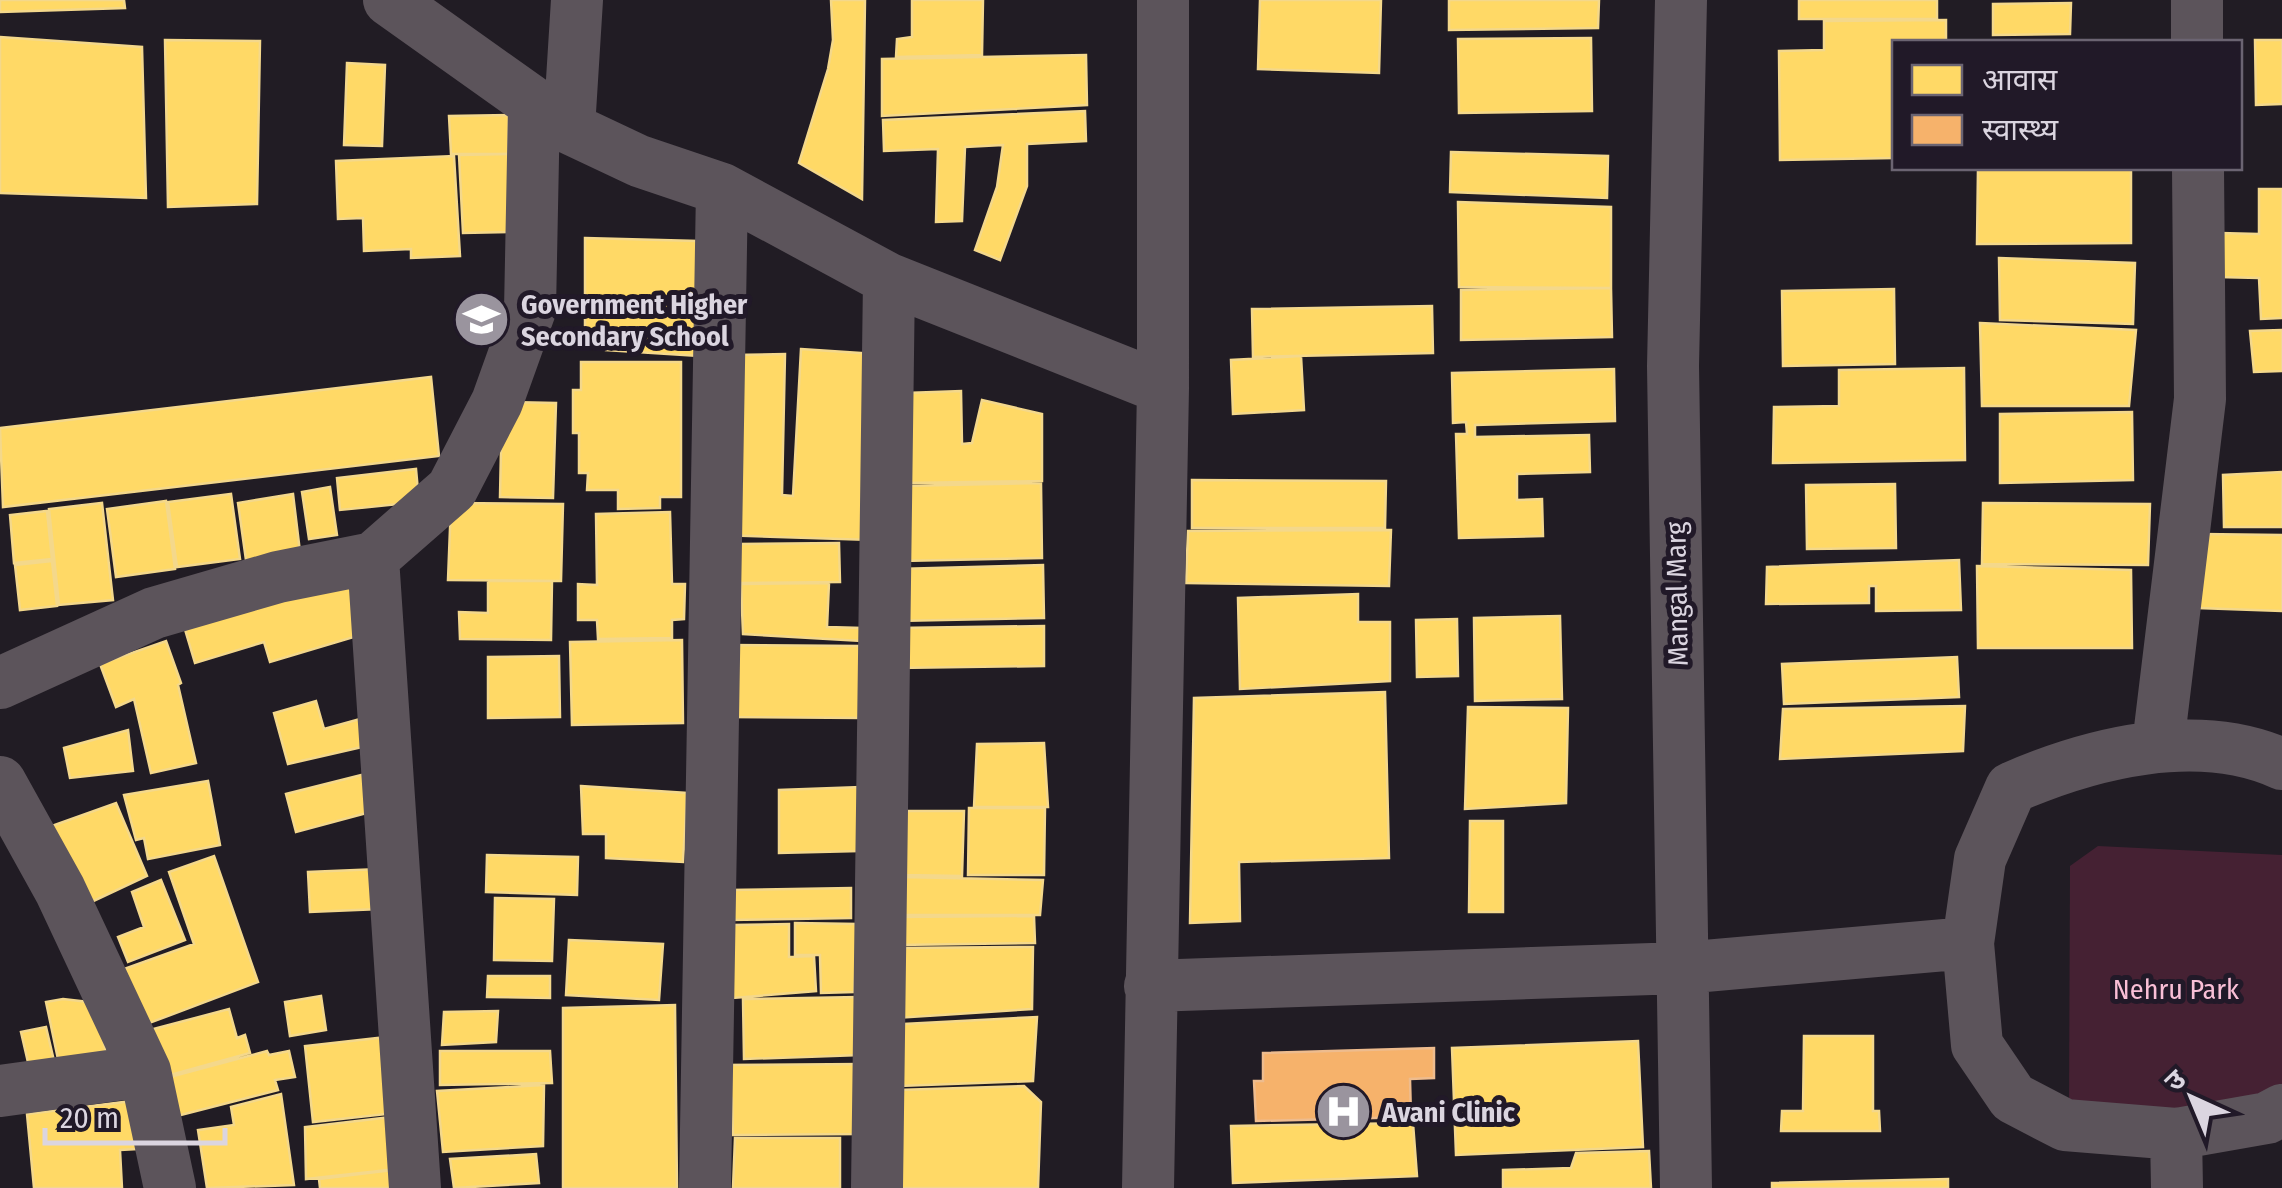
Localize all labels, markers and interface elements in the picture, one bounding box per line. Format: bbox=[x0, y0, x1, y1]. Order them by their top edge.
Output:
legend bbox=[1892, 40, 2242, 170]
text: आवास bbox=[1982, 62, 2058, 98]
text: स्वास्थ्य bbox=[1982, 112, 2059, 148]
place label: Government Higher Secondary School bbox=[521, 288, 748, 353]
school or university icon: Government Higher Secondary School bbox=[452, 290, 512, 350]
street label: Mangal Marg bbox=[1659, 521, 1695, 667]
park label: Nehru Park bbox=[2113, 973, 2240, 1006]
north arrow bbox=[2142, 1048, 2242, 1148]
text: उ bbox=[2158, 1062, 2193, 1098]
hospital icon: Avani Clinic bbox=[1313, 1082, 1373, 1142]
scale bar bbox=[45, 1083, 225, 1145]
place label: Avani Clinic bbox=[1381, 1096, 1516, 1129]
text: 20 m bbox=[60, 1100, 119, 1136]

